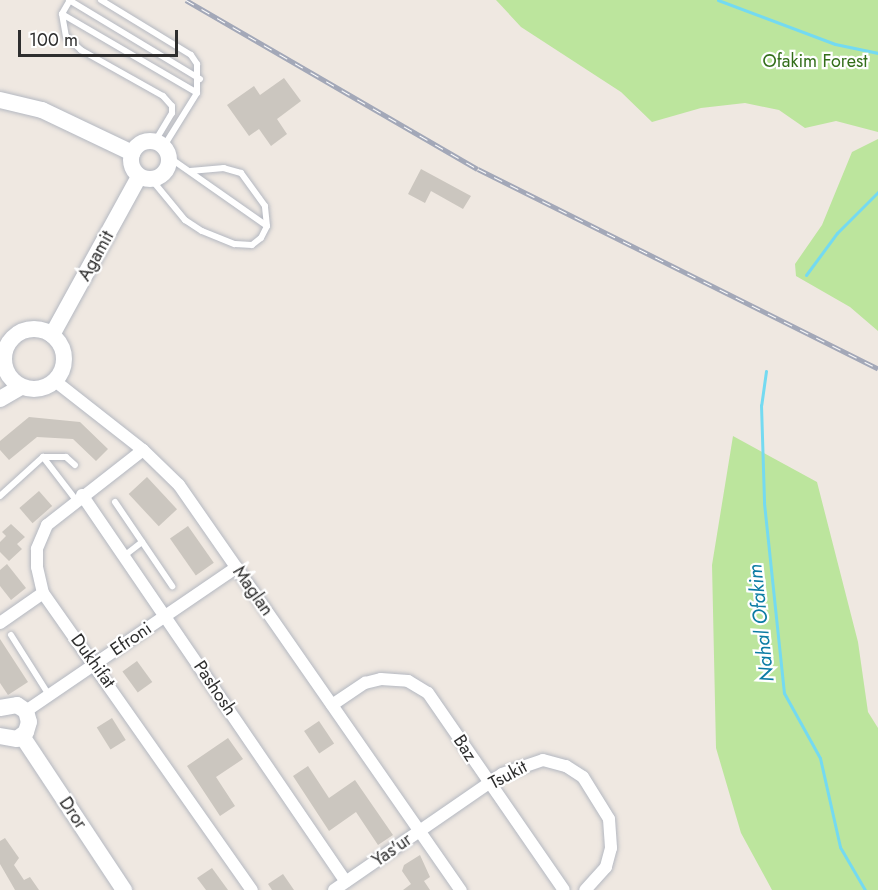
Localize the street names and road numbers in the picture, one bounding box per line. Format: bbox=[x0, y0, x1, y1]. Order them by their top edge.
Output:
street label: Agamit bbox=[74, 227, 118, 285]
street label: Maglan bbox=[228, 562, 278, 620]
street label: Efroni bbox=[106, 617, 156, 661]
street label: Dukhifat bbox=[66, 630, 120, 692]
street label: Pashosh bbox=[189, 657, 241, 719]
street label: Baz bbox=[449, 731, 481, 765]
street label: Tsukit bbox=[485, 756, 531, 794]
street label: Dror bbox=[54, 793, 92, 833]
street label: Yas'ur bbox=[368, 829, 416, 871]

